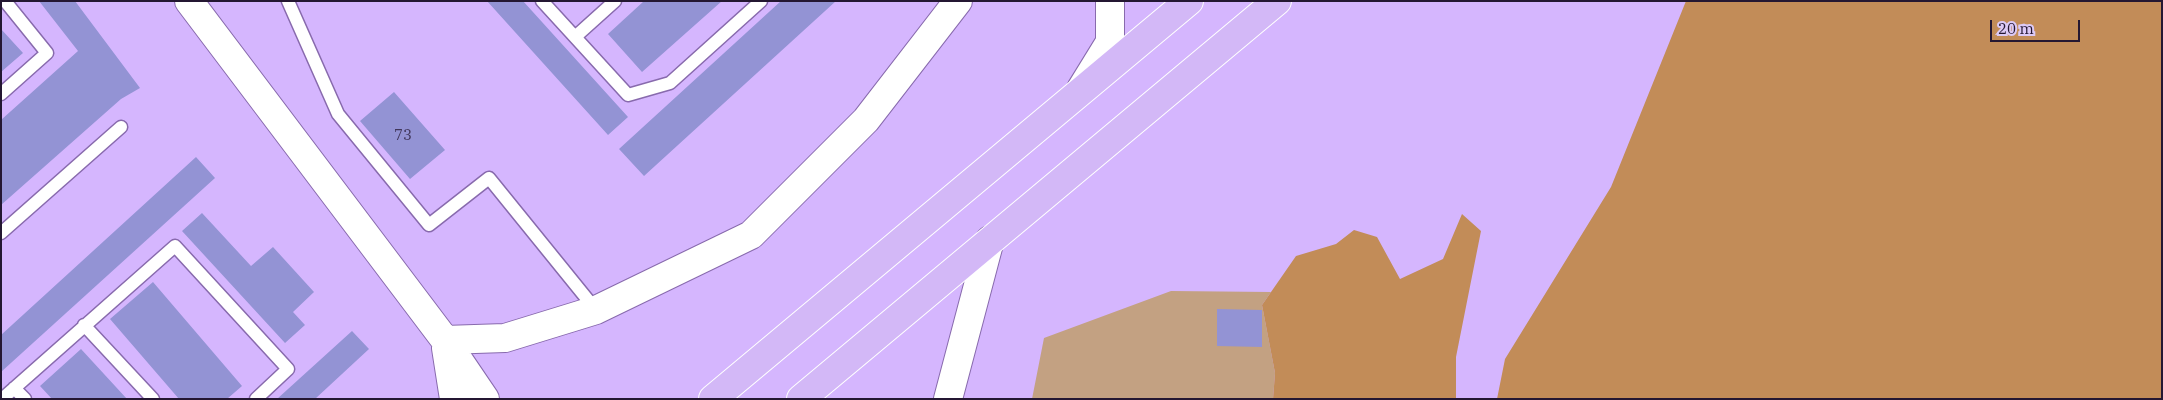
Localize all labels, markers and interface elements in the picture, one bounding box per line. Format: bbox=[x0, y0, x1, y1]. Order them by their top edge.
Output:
scale bar bbox=[1993, 10, 2083, 42]
text: 20 m bbox=[1998, 19, 2034, 38]
house number: 73 bbox=[394, 127, 412, 145]

